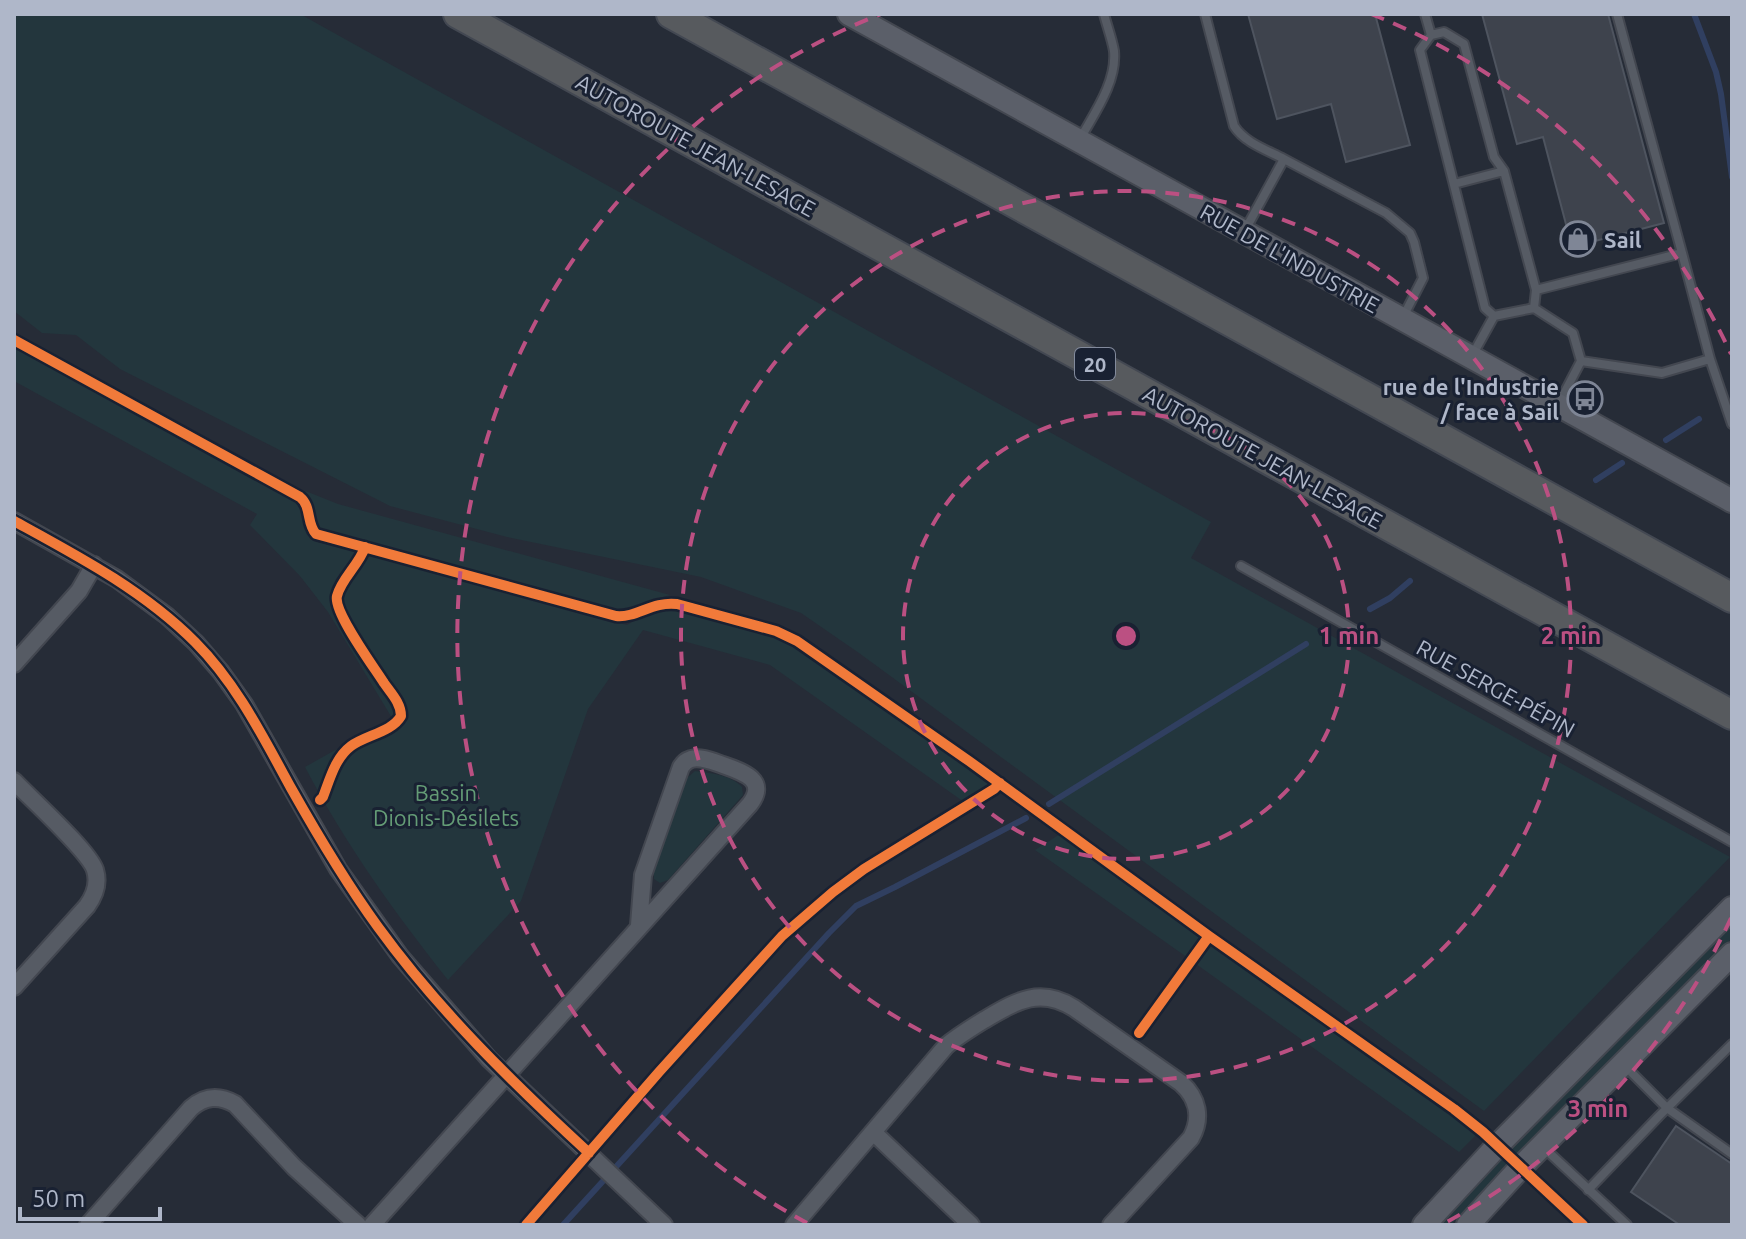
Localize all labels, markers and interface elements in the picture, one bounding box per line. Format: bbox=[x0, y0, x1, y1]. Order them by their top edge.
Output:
street label: AUTOROUTE JEAN-LESAGE bbox=[572, 69, 820, 221]
street label: RUE DE L'INDUSTRIE bbox=[1196, 198, 1384, 318]
shop icon: Sail bbox=[1559, 220, 1597, 258]
place label: Sail bbox=[1604, 227, 1642, 252]
road number: 20 bbox=[1075, 348, 1115, 380]
place label: rue de l'Industrie / face à Sail bbox=[1383, 374, 1559, 424]
bus stop icon: rue de l'Industrie / face à Sail bbox=[1566, 380, 1604, 418]
street label: AUTOROUTE JEAN-LESAGE bbox=[1139, 381, 1387, 533]
centre of rings bbox=[1112, 622, 1140, 650]
text: 1 min bbox=[1319, 622, 1379, 649]
text: 2 min bbox=[1541, 622, 1601, 649]
street label: RUE SERGE-PÉPIN bbox=[1413, 633, 1580, 742]
park label: Bassin Dionis-Désilets bbox=[373, 780, 519, 830]
text: 3 min bbox=[1568, 1095, 1628, 1122]
scale bar bbox=[20, 1171, 160, 1221]
text: 50 m bbox=[32, 1185, 85, 1212]

